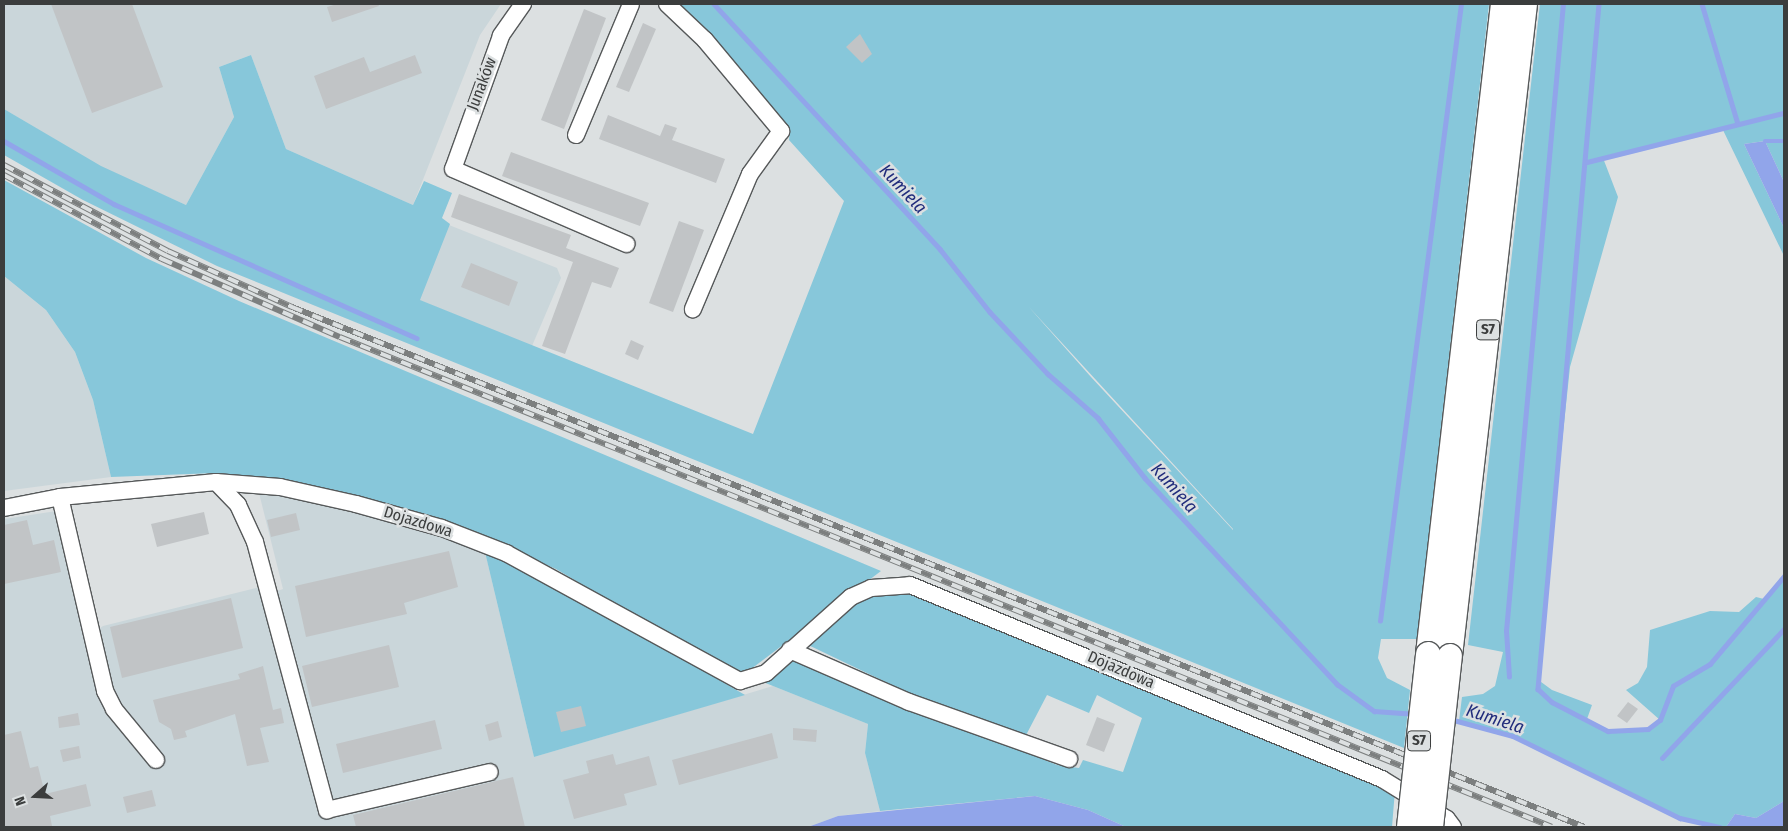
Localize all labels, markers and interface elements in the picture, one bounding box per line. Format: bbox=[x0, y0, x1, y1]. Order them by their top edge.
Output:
street label: Junaków bbox=[463, 55, 501, 113]
water label: Kumiela bbox=[875, 160, 931, 218]
road number: S7 bbox=[1476, 318, 1500, 342]
water label: Kumiela bbox=[1146, 459, 1202, 517]
street label: Dojazdowa bbox=[381, 502, 455, 542]
street label: Dojazdowa bbox=[1085, 647, 1157, 693]
water label: Kumiela bbox=[1463, 700, 1527, 738]
road number: S7 bbox=[1406, 728, 1432, 754]
north arrow bbox=[10, 771, 60, 821]
text: N bbox=[11, 794, 30, 808]

